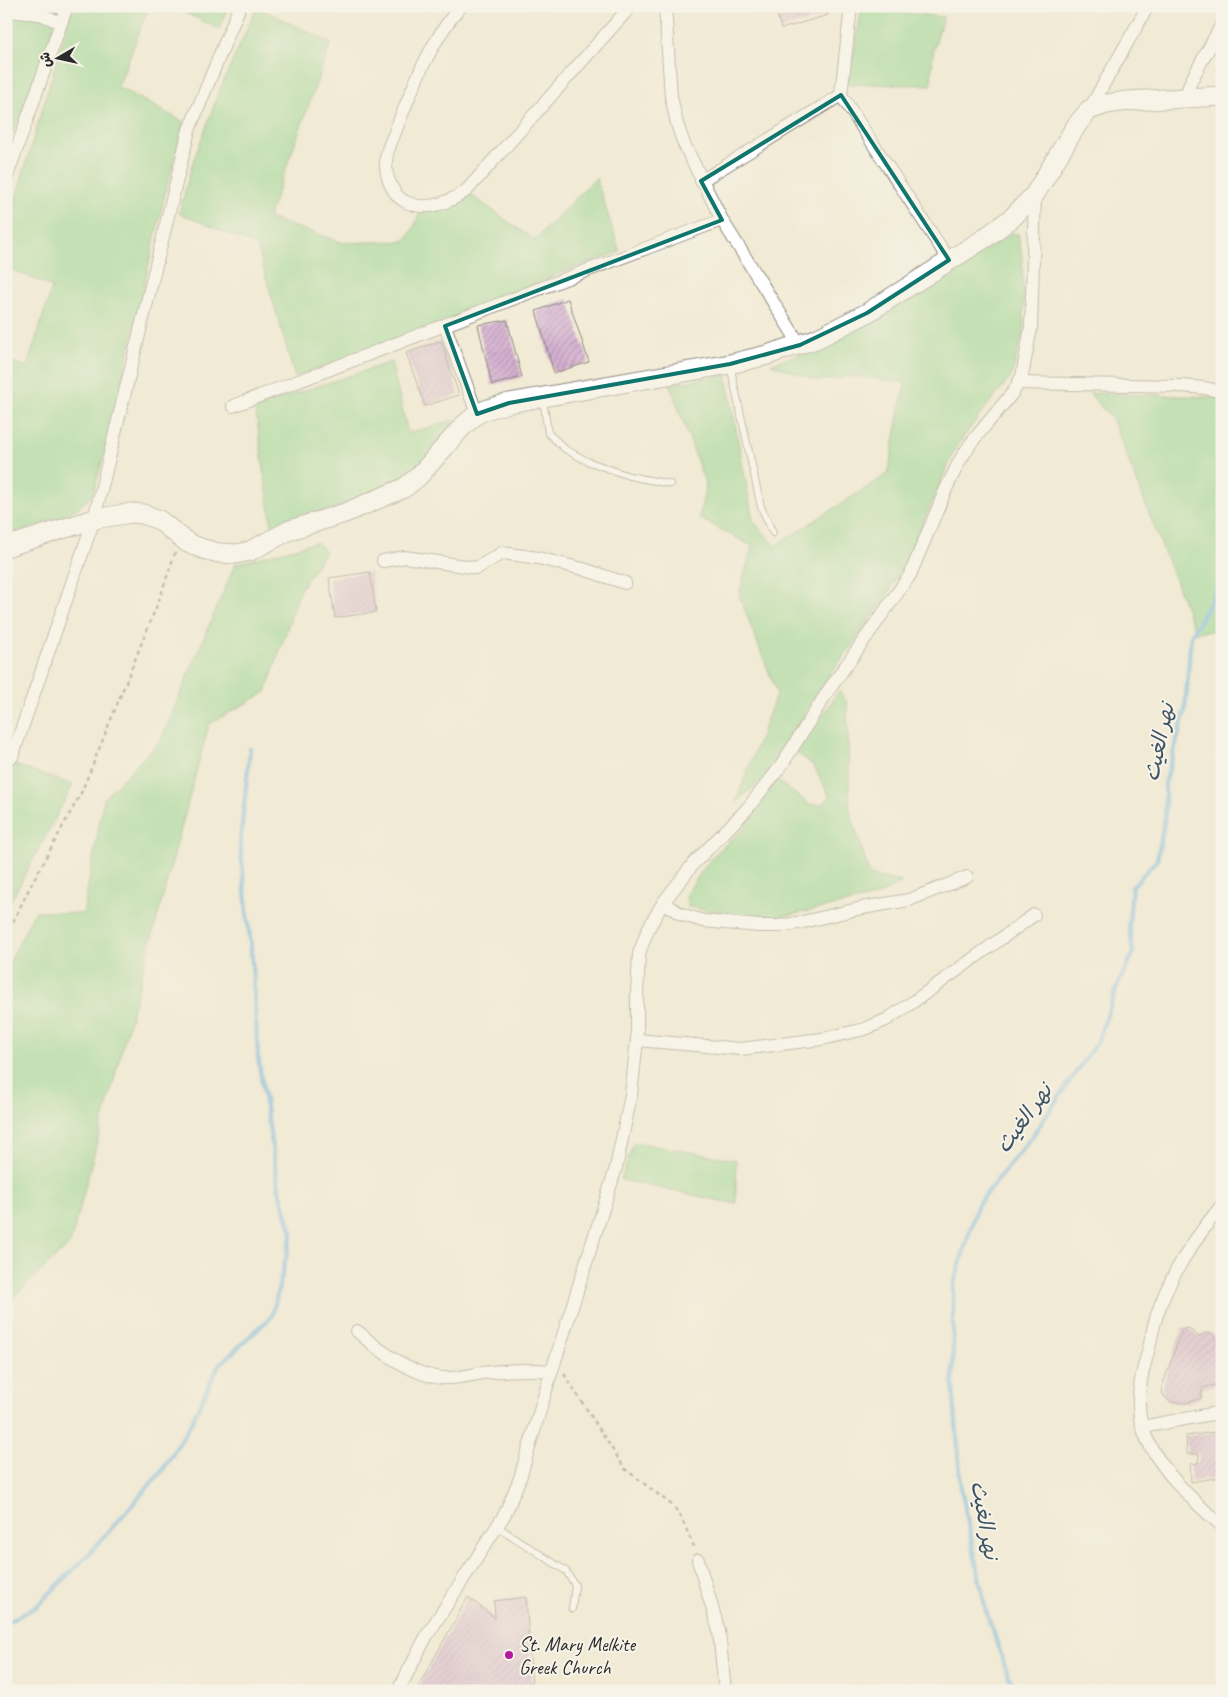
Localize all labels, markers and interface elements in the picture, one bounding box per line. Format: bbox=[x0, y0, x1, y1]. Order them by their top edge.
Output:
north arrow bbox=[32, 32, 82, 82]
text: ش bbox=[36, 51, 55, 69]
water label: نهر الغيث bbox=[1138, 698, 1180, 783]
water label: نهر الغيث bbox=[990, 1077, 1059, 1158]
water label: نهر الغيث bbox=[965, 1479, 1005, 1563]
place label: St. Mary Melkite Greek Church bbox=[519, 1632, 636, 1680]
marker: St. Mary Melkite Greek Church bbox=[503, 1649, 515, 1661]

